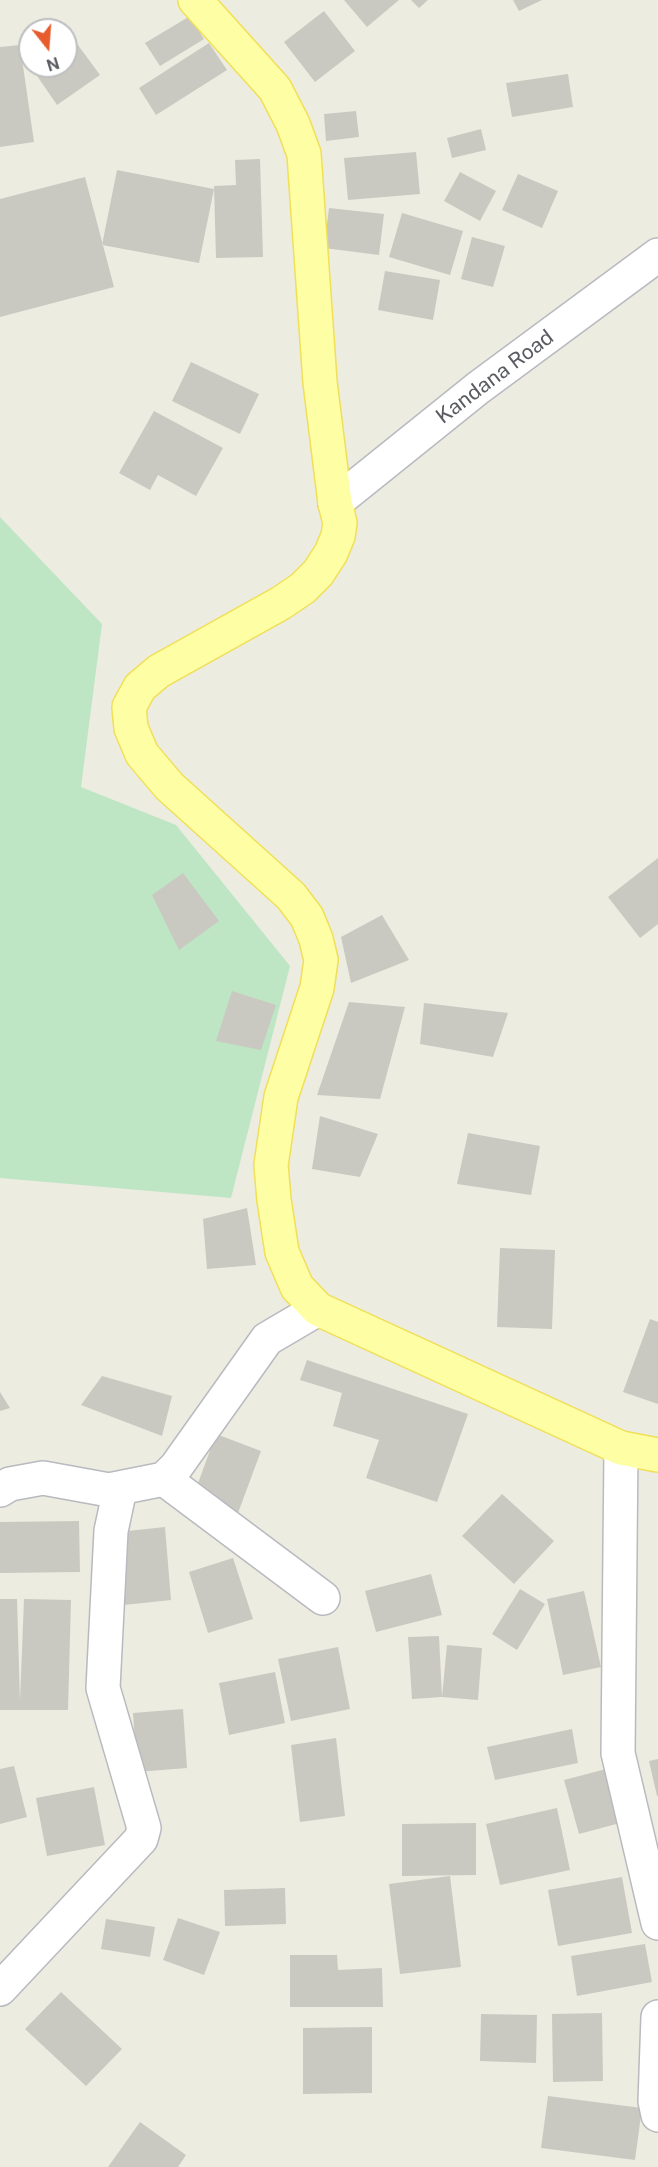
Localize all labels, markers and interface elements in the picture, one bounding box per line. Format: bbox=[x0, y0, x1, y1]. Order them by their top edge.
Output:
north arrow bbox=[18, 18, 78, 78]
text: N bbox=[44, 53, 62, 75]
street label: Kandana Road bbox=[431, 325, 559, 429]

